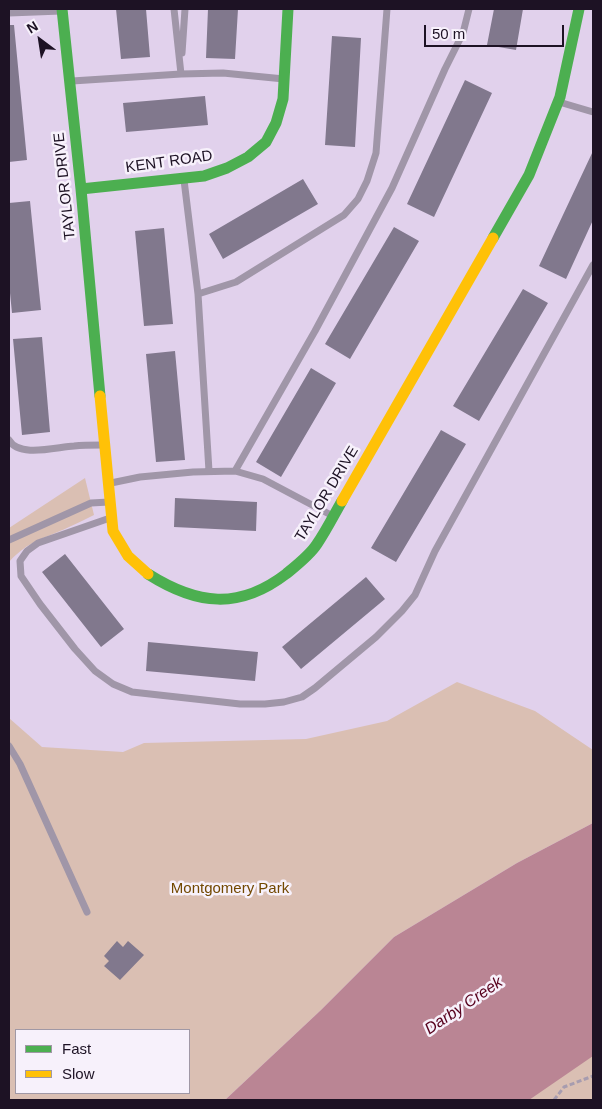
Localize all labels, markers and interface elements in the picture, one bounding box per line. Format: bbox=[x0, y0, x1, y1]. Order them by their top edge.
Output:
north arrow bbox=[15, 15, 65, 65]
scale bar bbox=[427, 15, 567, 47]
text: N bbox=[24, 18, 41, 37]
text: 50 m bbox=[432, 25, 465, 42]
street label: TAYLOR DRIVE bbox=[50, 131, 80, 241]
street label: KENT ROAD bbox=[124, 147, 214, 177]
street label: TAYLOR DRIVE bbox=[292, 443, 362, 545]
park label: Montgomery Park bbox=[171, 880, 289, 898]
water label: Darby Creek bbox=[421, 973, 507, 1039]
legend bbox=[15, 1029, 190, 1094]
text: Fast bbox=[62, 1040, 91, 1057]
text: Slow bbox=[62, 1065, 95, 1082]

